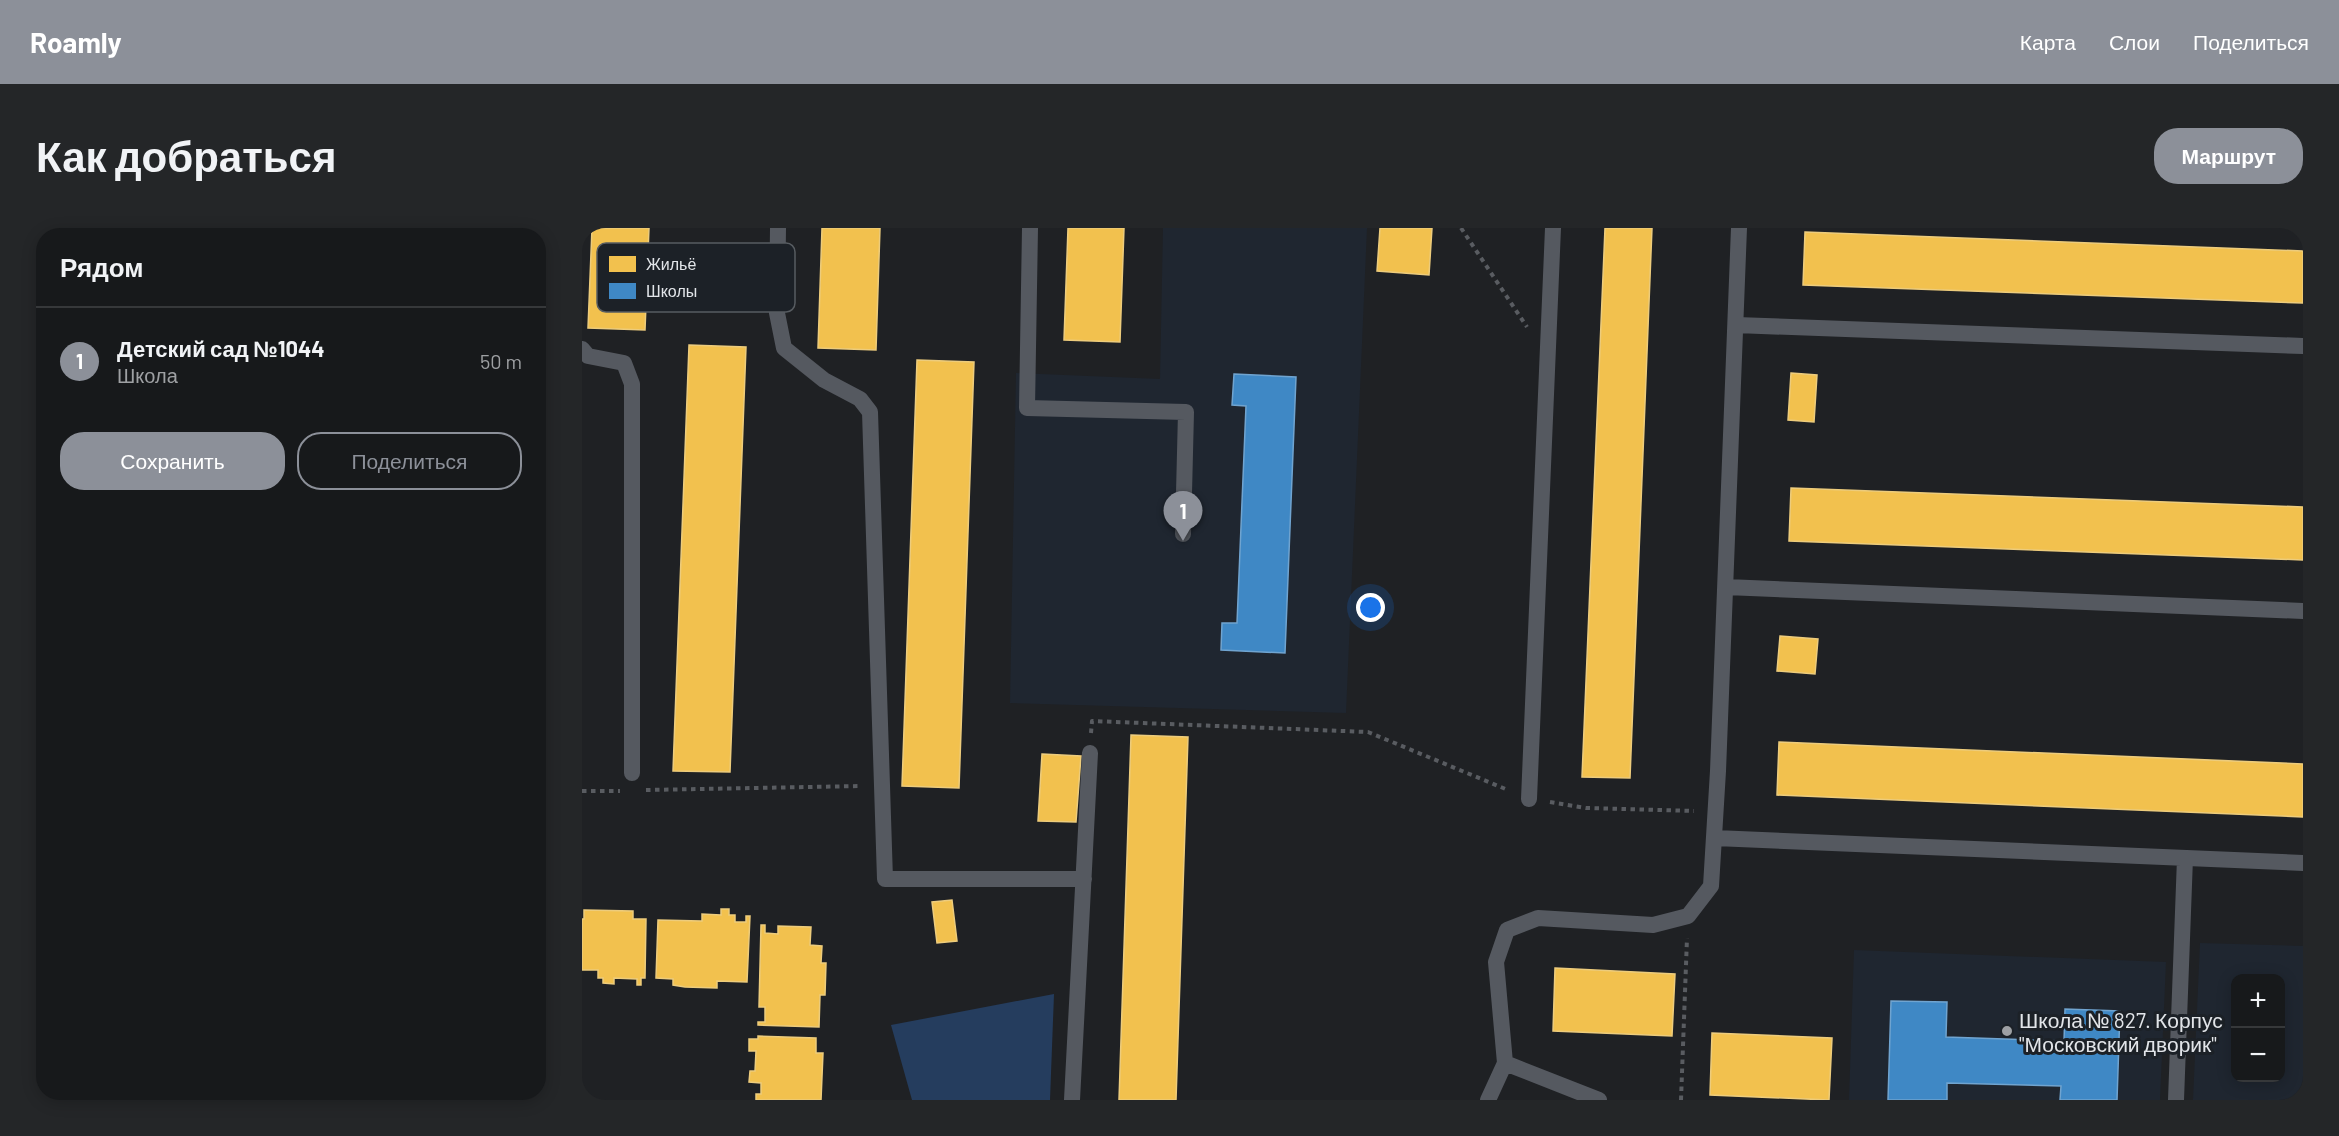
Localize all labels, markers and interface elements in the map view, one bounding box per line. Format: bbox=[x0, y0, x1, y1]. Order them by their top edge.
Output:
text: Roamly bbox=[30, 25, 122, 59]
text: Карта bbox=[2020, 29, 2076, 54]
text: Слои bbox=[2109, 29, 2160, 54]
text: Поделиться bbox=[2193, 29, 2309, 54]
button: Маршрут bbox=[2154, 128, 2303, 184]
text: Как добраться bbox=[36, 130, 336, 180]
legend bbox=[597, 243, 795, 312]
text: Рядом bbox=[60, 251, 143, 282]
text: Жильё bbox=[646, 254, 696, 273]
text: Школы bbox=[646, 281, 697, 300]
text: Детский сад №1044 bbox=[117, 335, 325, 361]
text: 1 bbox=[76, 349, 83, 373]
text: 50 m bbox=[480, 349, 522, 373]
text: Школа bbox=[117, 363, 178, 387]
button: Сохранить bbox=[60, 432, 285, 490]
button: Поделиться bbox=[297, 432, 522, 490]
pin: 1 bbox=[1164, 492, 1202, 541]
your location bbox=[1356, 593, 1385, 622]
map controls bbox=[2231, 974, 2285, 1082]
button: + bbox=[2231, 974, 2285, 1028]
place label: Школа № 827. Корпус "Московский дворик" bbox=[2019, 1007, 2223, 1056]
marker: Школа № 827. Корпус "Московский дворик" bbox=[2000, 1024, 2014, 1038]
button: − bbox=[2231, 1028, 2285, 1082]

